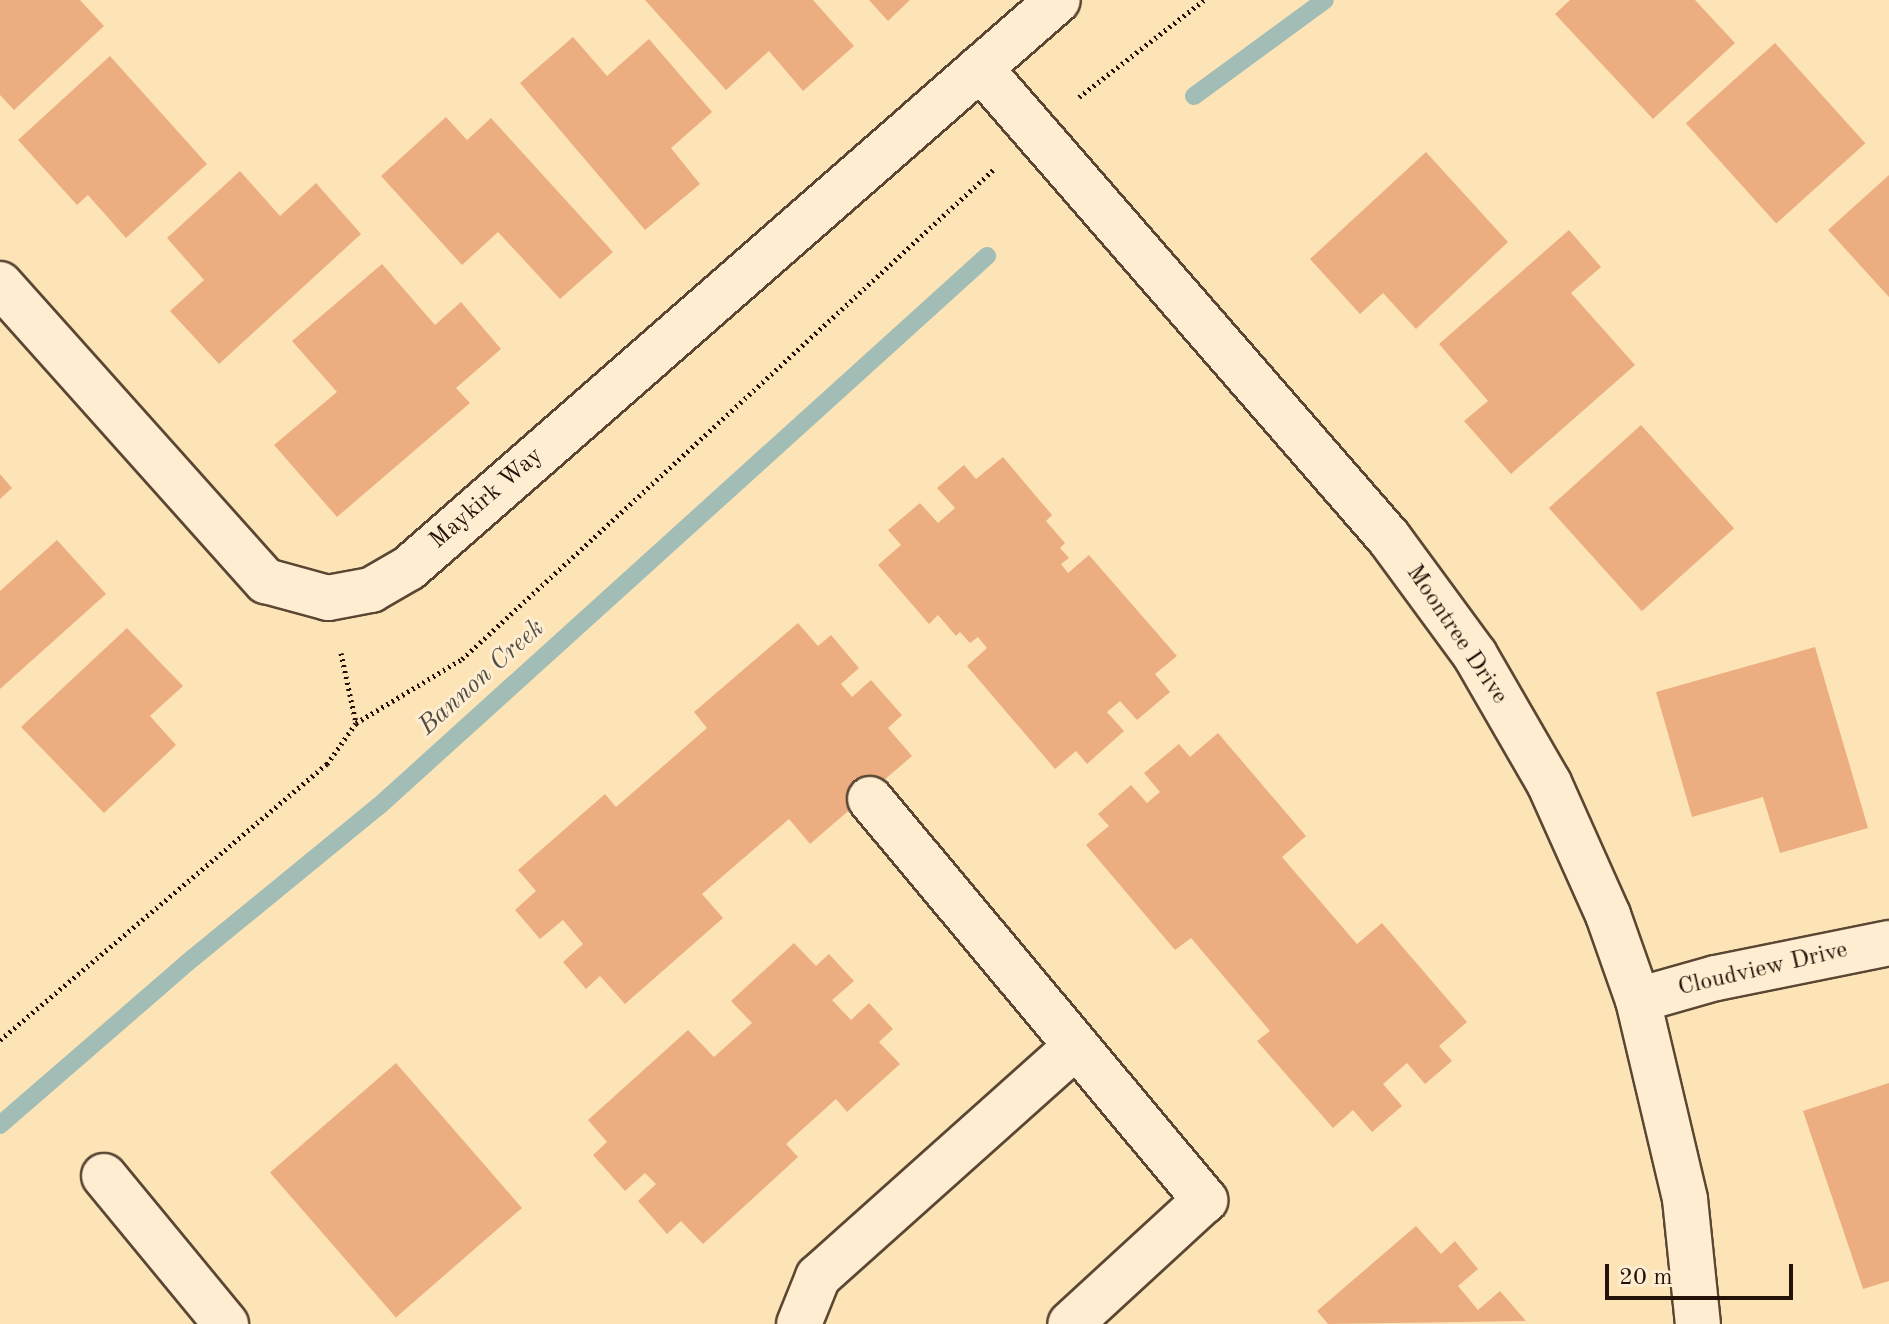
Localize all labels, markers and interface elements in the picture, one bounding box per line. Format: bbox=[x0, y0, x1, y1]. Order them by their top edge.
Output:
street label: Maykirk Way bbox=[425, 442, 549, 556]
street label: Moontree Drive bbox=[1399, 560, 1513, 710]
water label: Bannon Creek bbox=[413, 613, 551, 743]
street label: Cloudview Drive bbox=[1675, 937, 1851, 1003]
scale bar bbox=[1609, 1248, 1797, 1298]
text: 20 m bbox=[1619, 1266, 1673, 1290]

